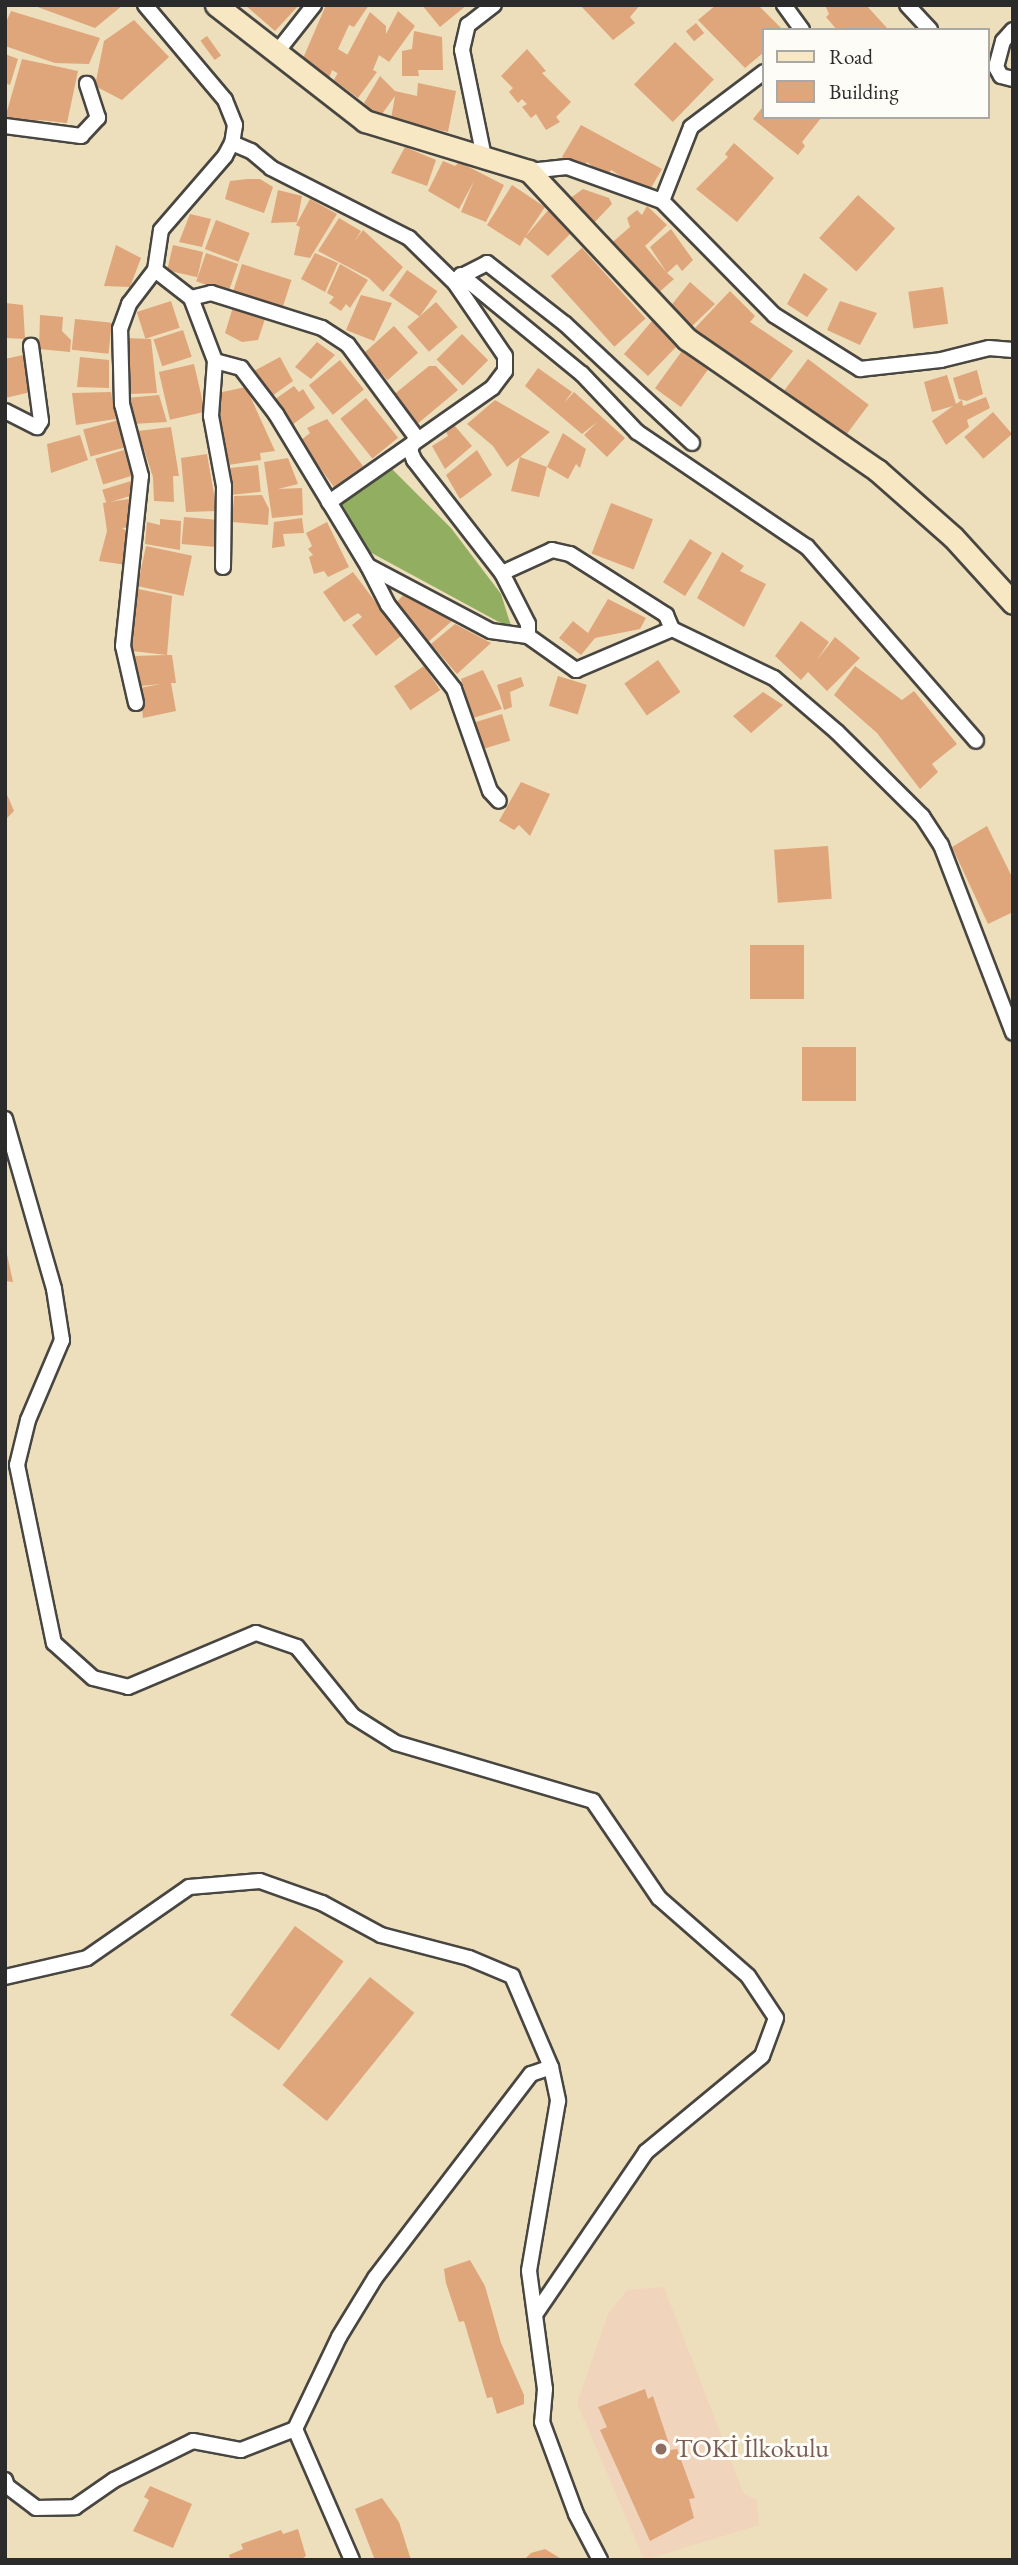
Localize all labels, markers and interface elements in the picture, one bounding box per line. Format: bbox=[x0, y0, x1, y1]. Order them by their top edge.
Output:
legend bbox=[762, 28, 990, 119]
text: Road bbox=[829, 43, 873, 70]
text: Building bbox=[829, 78, 899, 105]
place label: TOKİ İlkokulu bbox=[675, 2433, 829, 2465]
marker: TOKİ İlkokulu bbox=[653, 2441, 669, 2457]

